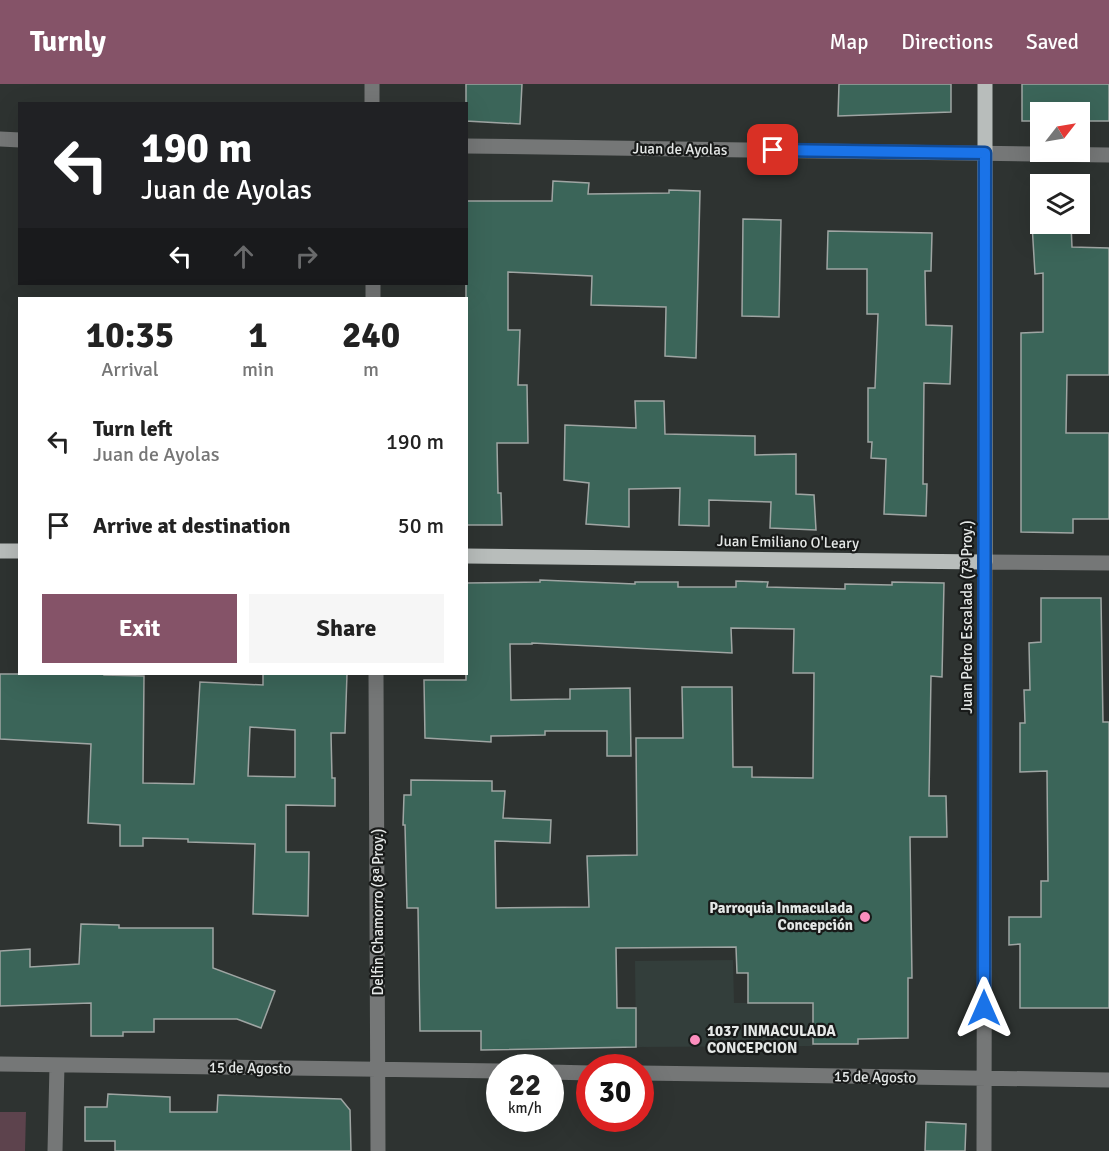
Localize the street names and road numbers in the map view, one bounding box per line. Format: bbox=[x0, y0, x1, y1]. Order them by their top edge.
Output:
street label: Juan de Ayolas bbox=[632, 139, 728, 159]
street label: Juan Pedro Escalada (7ª Proy.) bbox=[958, 520, 976, 714]
street label: Juan Emiliano O'Leary bbox=[717, 532, 859, 552]
street label: Delfin Chamorro (8ª Proy.) bbox=[369, 828, 387, 996]
street label: 15 de Agosto bbox=[209, 1058, 292, 1078]
street label: 15 de Agosto bbox=[834, 1067, 917, 1087]

